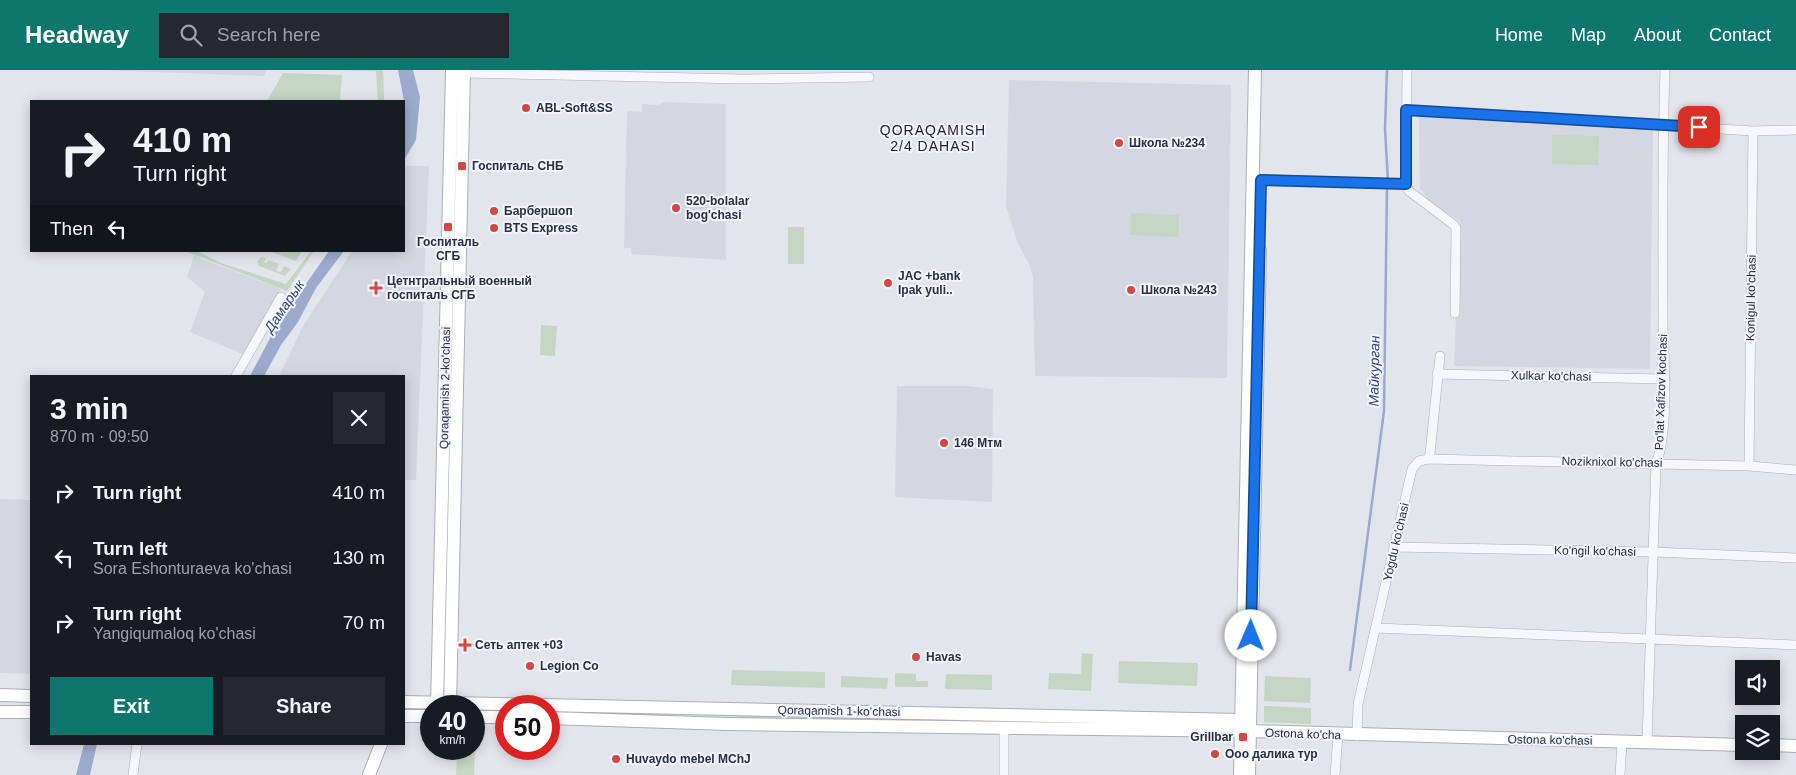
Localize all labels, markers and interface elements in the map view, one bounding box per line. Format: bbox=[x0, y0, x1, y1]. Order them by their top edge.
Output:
search box bbox=[159, 13, 509, 58]
text: Headway bbox=[25, 21, 129, 48]
icon: search bbox=[177, 21, 205, 49]
text: Search here bbox=[217, 24, 321, 45]
text: Home bbox=[1495, 25, 1543, 45]
text: Map bbox=[1571, 25, 1606, 45]
text: About bbox=[1634, 25, 1681, 45]
text: Contact bbox=[1709, 25, 1771, 45]
place label: ABL-Soft&SS bbox=[536, 101, 613, 115]
marker: ABL-Soft&SS bbox=[520, 102, 532, 114]
pin bbox=[1678, 106, 1720, 148]
icon: arrive bbox=[1685, 113, 1713, 141]
icon: right bbox=[50, 120, 115, 185]
text: 410 m bbox=[133, 120, 232, 159]
district label: QORAQAMISH 2/4 DAHASI bbox=[880, 122, 986, 154]
place label: Школа №234 bbox=[1129, 136, 1205, 150]
marker: Школа №234 bbox=[1113, 137, 1125, 149]
place label: Госпиталь СНБ bbox=[472, 159, 564, 173]
marker: Госпиталь СНБ bbox=[456, 160, 468, 172]
text: Turn right bbox=[133, 161, 226, 186]
place label: 520-bolalar bog'chasi bbox=[686, 194, 750, 222]
marker: 520-bolalar bog'chasi bbox=[670, 202, 682, 214]
place label: Барбершоп bbox=[504, 204, 573, 218]
marker: Барбершоп bbox=[488, 205, 500, 217]
icon: left bbox=[103, 215, 131, 243]
text: Then bbox=[50, 218, 93, 239]
marker: Госпиталь СГБ bbox=[442, 221, 454, 233]
place label: BTS Express bbox=[504, 221, 578, 235]
marker: BTS Express bbox=[488, 222, 500, 234]
place label: Госпиталь СГБ bbox=[417, 235, 479, 263]
street label: Konigul ko'chasi bbox=[1743, 255, 1759, 341]
place label: JAC +bank Ipak yuli.. bbox=[898, 269, 961, 297]
place label: Цетнтральный военный госпиталь СГБ bbox=[387, 274, 532, 302]
water label: Дамарык bbox=[260, 276, 308, 337]
marker: JAC +bank Ipak yuli.. bbox=[882, 277, 894, 289]
marker: Цетнтральный военный госпиталь СГБ bbox=[369, 281, 383, 295]
place label: Школа №243 bbox=[1141, 283, 1217, 297]
marker: Школа №243 bbox=[1125, 284, 1137, 296]
street label: Qoraqamish 2-ko'chasi bbox=[437, 327, 453, 449]
street label: Po'lat Xafizov kochasi bbox=[1652, 334, 1670, 450]
water label: Майкурган bbox=[1365, 335, 1383, 407]
street label: Xulkar ko'chasi bbox=[1511, 368, 1591, 384]
text: 3 min bbox=[50, 392, 128, 425]
button: close bbox=[333, 392, 385, 444]
text: 870 m · 09:50 bbox=[50, 428, 149, 445]
place label: 146 Мтм bbox=[954, 436, 1002, 450]
marker: 146 Мтм bbox=[938, 437, 950, 449]
street label: Noziknixol ko'chasi bbox=[1561, 454, 1663, 470]
icon: right bbox=[50, 479, 78, 507]
text: Turn right bbox=[93, 482, 181, 503]
text: 410 m bbox=[332, 482, 385, 503]
street label: Yogdu ko'chasi bbox=[1380, 501, 1412, 583]
text: Turn left bbox=[93, 538, 168, 559]
street label: Ko'ngil ko'chasi bbox=[1554, 543, 1636, 559]
icon: left bbox=[50, 544, 78, 572]
text: 130 m bbox=[332, 547, 385, 568]
text: Sora Eshonturaeva ko'chasi bbox=[93, 560, 292, 577]
text: Turn right bbox=[93, 603, 181, 624]
icon: right bbox=[50, 609, 78, 637]
position arrow bbox=[1224, 609, 1276, 661]
text: 70 m bbox=[343, 612, 385, 633]
text: Yangiqumaloq ko'chasi bbox=[93, 625, 256, 642]
place label: Сеть аптек +03 bbox=[475, 638, 563, 652]
marker: Сеть аптек +03 bbox=[459, 639, 471, 651]
place label: Havas bbox=[926, 650, 962, 664]
marker: Havas bbox=[910, 651, 922, 663]
place label: Legion Co bbox=[540, 659, 599, 673]
marker: Legion Co bbox=[524, 660, 536, 672]
map controls bbox=[1735, 660, 1780, 760]
button: sound bbox=[1735, 660, 1780, 705]
button: Exit bbox=[50, 677, 213, 735]
button: Share bbox=[223, 677, 385, 735]
speed limit sign: 50 bbox=[495, 695, 560, 760]
street label: Qoraqamish 1-koʻchasi bbox=[778, 703, 900, 719]
text: 40 bbox=[439, 707, 466, 735]
button: layers bbox=[1735, 715, 1780, 760]
street label: Ostona ko'cha bbox=[1265, 726, 1342, 742]
place label: Grillbar bbox=[1190, 730, 1233, 744]
marker: Grillbar bbox=[1237, 731, 1249, 743]
street label: Ostona ko'chasi bbox=[1507, 732, 1593, 748]
text: km/h bbox=[439, 733, 466, 747]
place label: Ооо далика тур bbox=[1225, 747, 1318, 761]
marker: Ооо далика тур bbox=[1209, 748, 1221, 760]
place label: Huvaydo mebel MChJ bbox=[626, 752, 751, 766]
marker: Huvaydo mebel MChJ bbox=[610, 753, 622, 765]

